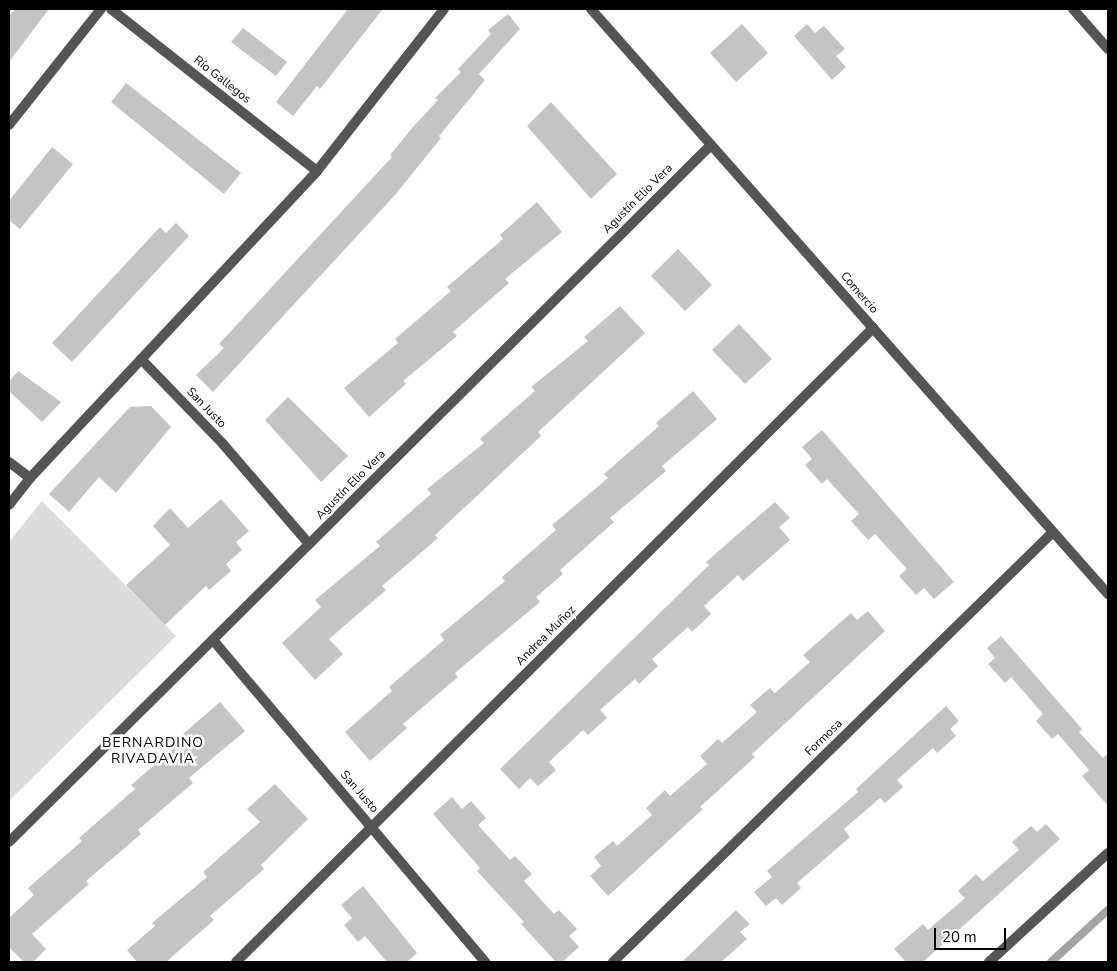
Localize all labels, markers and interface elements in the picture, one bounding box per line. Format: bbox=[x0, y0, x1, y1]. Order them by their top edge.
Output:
street label: Río Gallegos bbox=[191, 53, 253, 107]
street label: Agustín Elio Vera bbox=[600, 161, 676, 237]
street label: Comercio bbox=[837, 269, 881, 317]
street label: San Justo bbox=[183, 385, 229, 431]
street label: Agustín Elio Vera bbox=[313, 447, 389, 523]
street label: Andrea Muñoz bbox=[513, 603, 579, 669]
street label: Formosa bbox=[802, 717, 846, 759]
district label: BERNARDINO RIVADAVIA bbox=[101, 735, 205, 768]
street label: San Justo bbox=[337, 768, 381, 816]
scale bar bbox=[937, 918, 1010, 950]
text: 20 m bbox=[942, 927, 977, 947]

